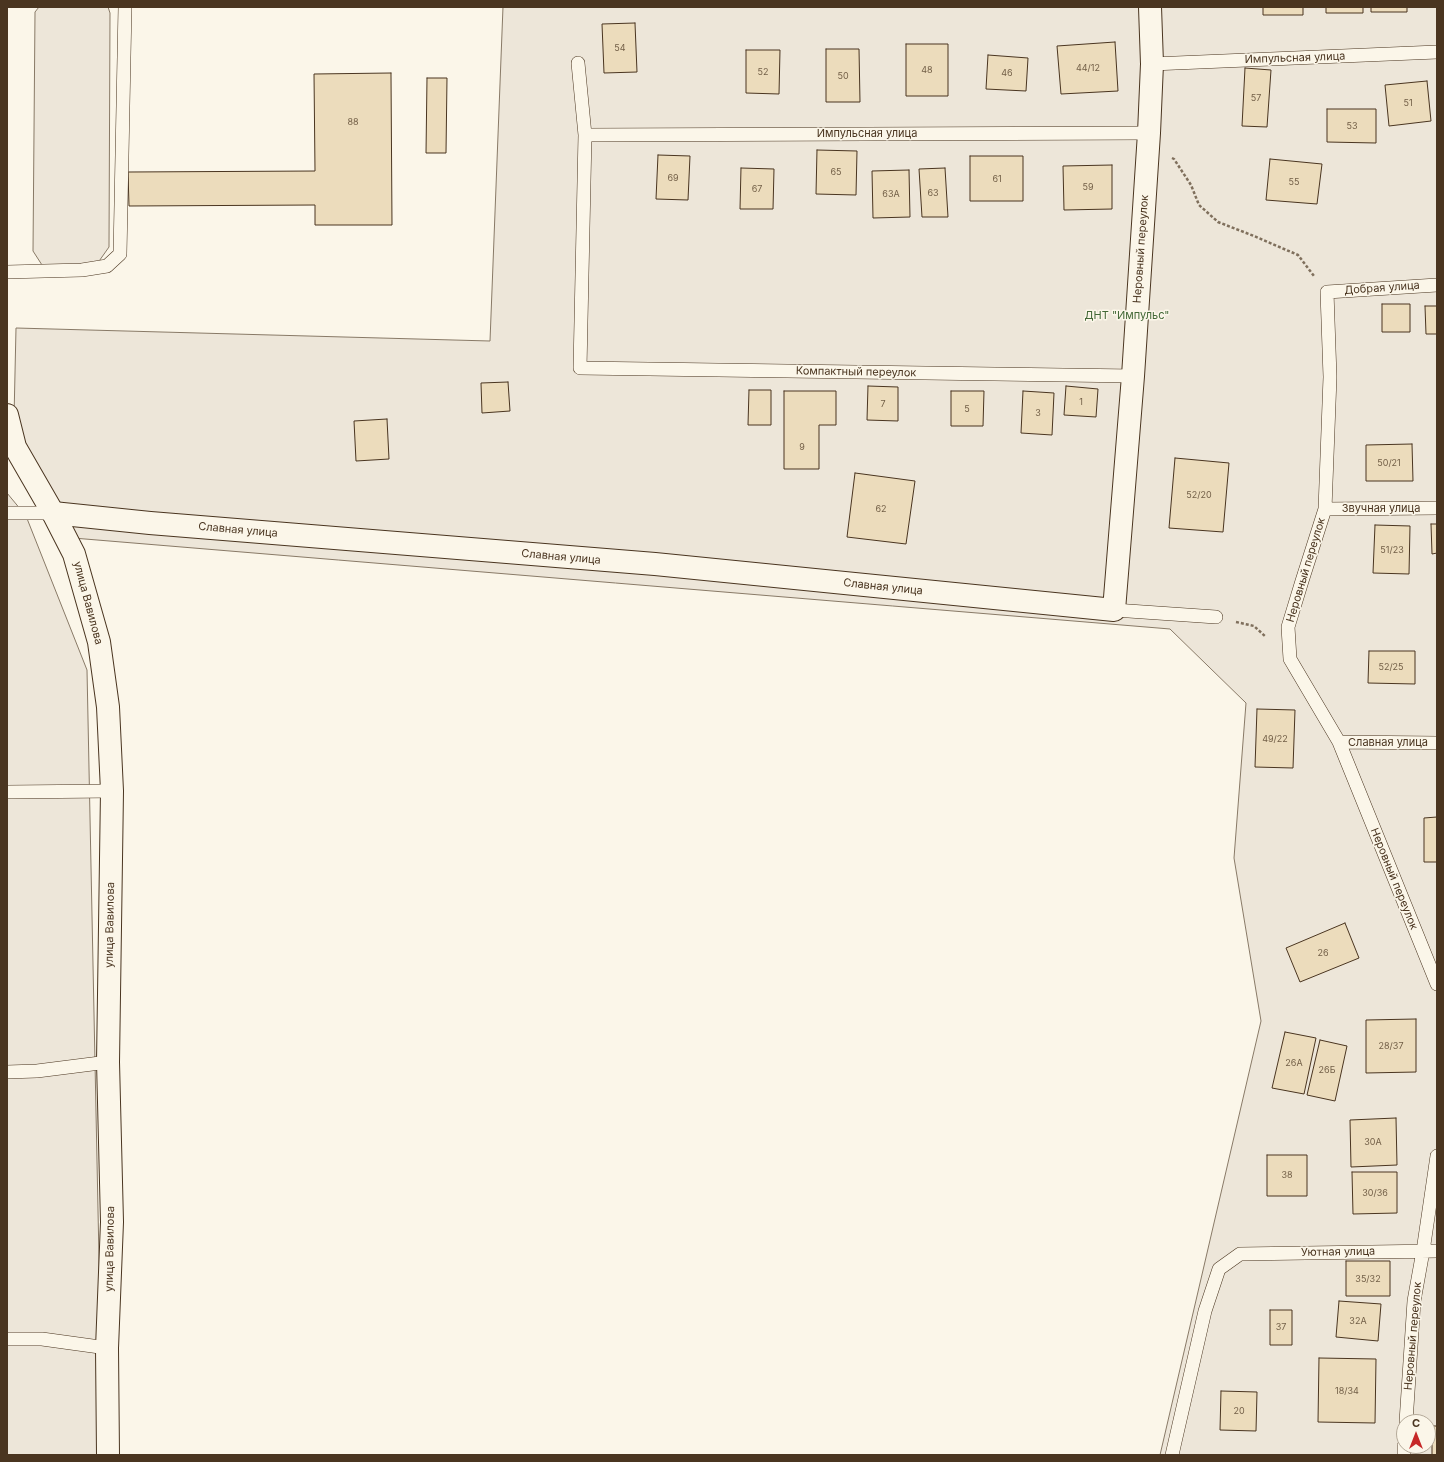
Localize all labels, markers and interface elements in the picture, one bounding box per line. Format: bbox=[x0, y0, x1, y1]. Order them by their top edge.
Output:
house number: 54 bbox=[614, 43, 626, 53]
street label: Импульсная улица bbox=[1244, 50, 1346, 66]
house number: 44/12 bbox=[1076, 63, 1100, 73]
house number: 48 bbox=[921, 65, 933, 75]
house number: 52 bbox=[758, 67, 768, 77]
house number: 46 bbox=[1001, 68, 1013, 78]
house number: 50 bbox=[837, 71, 849, 81]
house number: 57 bbox=[1251, 93, 1261, 103]
house number: 51 bbox=[1403, 98, 1413, 108]
house number: 88 bbox=[347, 117, 359, 127]
house number: 53 bbox=[1346, 121, 1358, 131]
street label: Импульсная улица bbox=[817, 127, 917, 141]
house number: 65 bbox=[830, 167, 842, 177]
house number: 69 bbox=[667, 173, 679, 183]
house number: 61 bbox=[992, 174, 1002, 184]
house number: 55 bbox=[1289, 177, 1299, 187]
house number: 59 bbox=[1082, 182, 1094, 192]
house number: 67 bbox=[752, 184, 762, 194]
house number: 63 bbox=[927, 188, 939, 198]
house number: 63А bbox=[882, 189, 900, 199]
street label: Неровный переулок bbox=[1131, 194, 1151, 304]
street label: Добрая улица bbox=[1344, 279, 1420, 297]
park label: ДНТ "Импульс" bbox=[1085, 309, 1169, 323]
street label: Компактный переулок bbox=[796, 364, 916, 380]
house number: 1 bbox=[1079, 397, 1083, 407]
house number: 7 bbox=[880, 399, 886, 409]
house number: 5 bbox=[964, 404, 970, 414]
house number: 3 bbox=[1035, 408, 1041, 418]
house number: 9 bbox=[799, 442, 805, 452]
house number: 50/21 bbox=[1377, 458, 1401, 468]
house number: 52/20 bbox=[1186, 490, 1212, 500]
street label: Звучная улица bbox=[1342, 502, 1420, 516]
house number: 62 bbox=[875, 504, 887, 514]
street label: Неровный переулок bbox=[1284, 516, 1328, 624]
street label: Славная улица bbox=[198, 520, 278, 540]
house number: 51/23 bbox=[1380, 545, 1404, 555]
street label: Славная улица bbox=[521, 547, 601, 567]
street label: улица Вавилова bbox=[71, 560, 105, 646]
street label: Славная улица bbox=[843, 576, 923, 598]
house number: 52/25 bbox=[1378, 662, 1404, 672]
house number: 49/22 bbox=[1262, 734, 1288, 744]
street label: Славная улица bbox=[1348, 736, 1428, 750]
street label: Неровный переулок bbox=[1368, 826, 1420, 932]
street label: улица Вавилова bbox=[103, 882, 117, 968]
house number: 26 bbox=[1317, 948, 1329, 958]
house number: 28/37 bbox=[1379, 1041, 1403, 1051]
house number: 26А bbox=[1285, 1058, 1303, 1068]
house number: 26Б bbox=[1319, 1065, 1335, 1075]
house number: 30А bbox=[1364, 1137, 1382, 1147]
house number: 38 bbox=[1281, 1170, 1293, 1180]
house number: 30/36 bbox=[1362, 1188, 1388, 1198]
street label: улица Вавилова bbox=[103, 1206, 117, 1292]
street label: Уютная улица bbox=[1301, 1245, 1375, 1259]
house number: 35/32 bbox=[1355, 1274, 1381, 1284]
street label: Неровный переулок bbox=[1402, 1281, 1424, 1391]
house number: 32А bbox=[1349, 1316, 1367, 1326]
house number: 37 bbox=[1276, 1322, 1286, 1332]
house number: 18/34 bbox=[1335, 1386, 1359, 1396]
house number: 20 bbox=[1233, 1406, 1245, 1416]
north arrow bbox=[1396, 1414, 1436, 1454]
text: С bbox=[1412, 1416, 1420, 1430]

